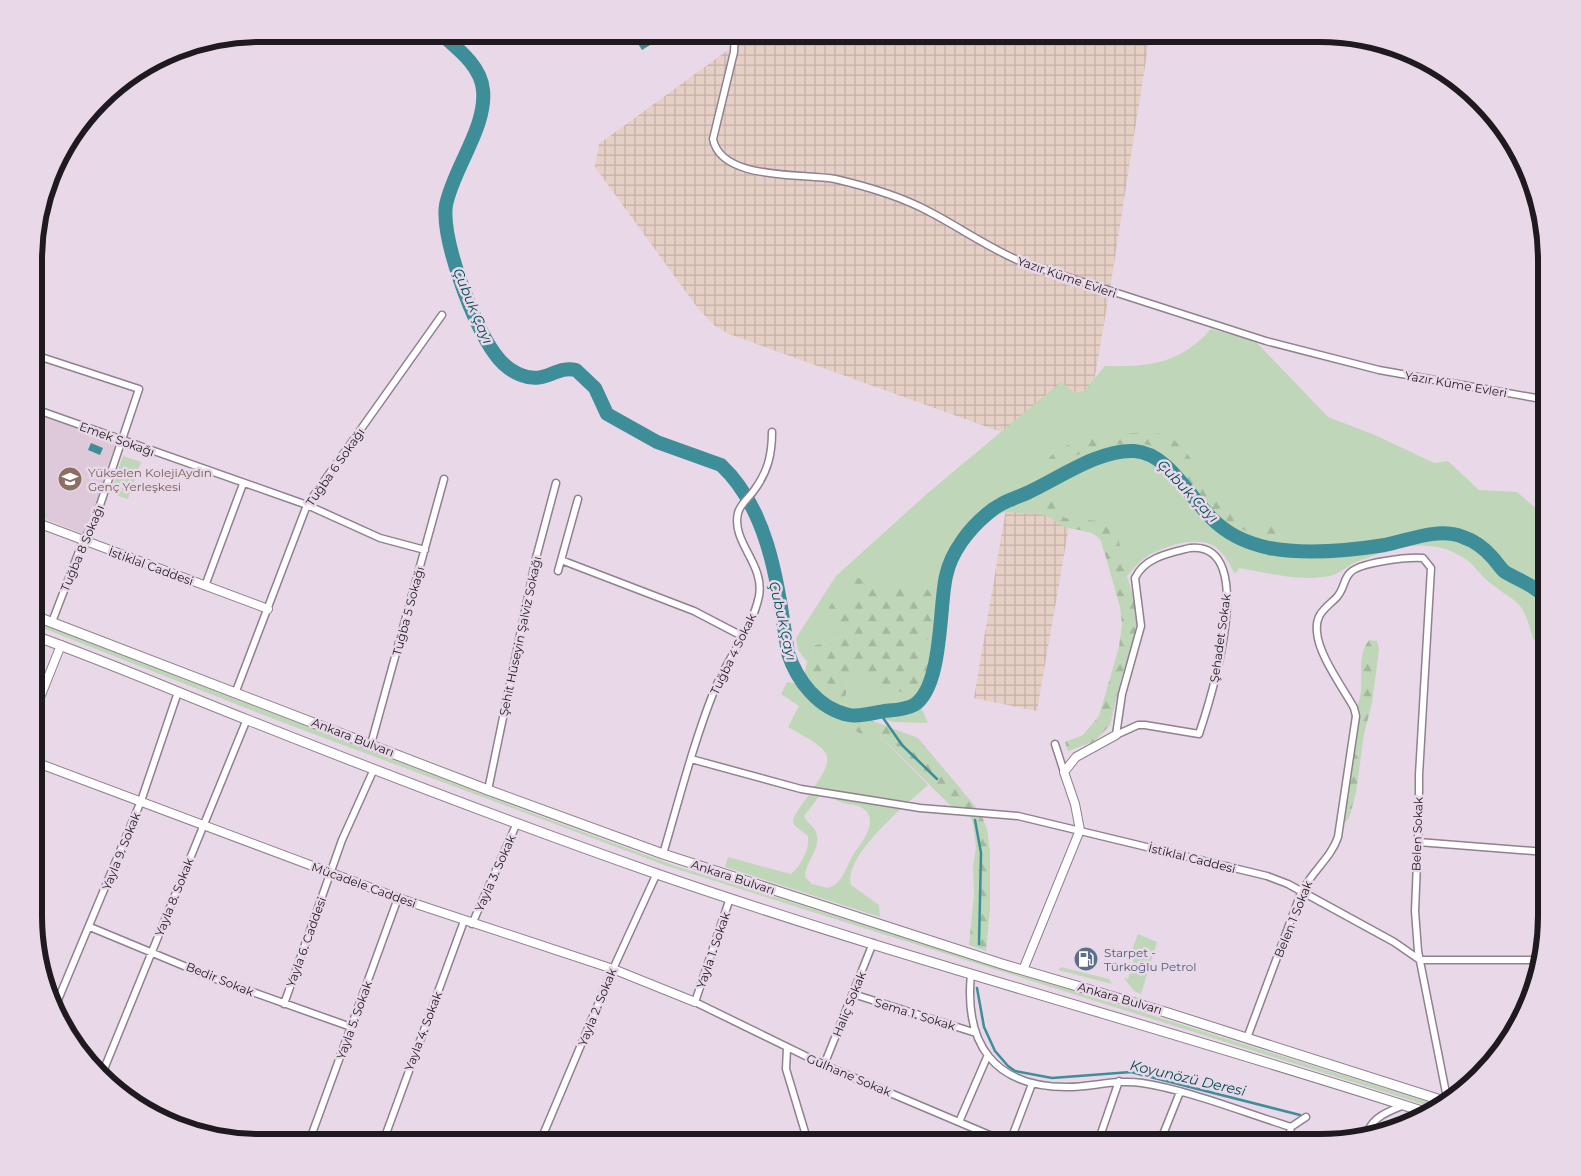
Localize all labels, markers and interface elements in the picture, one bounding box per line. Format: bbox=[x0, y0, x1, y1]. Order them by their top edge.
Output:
street label: Yazır Küme Evleri bbox=[1016, 253, 1118, 301]
water label: Çubuk Çayı bbox=[449, 265, 497, 347]
street label: Yazır Küme Evleri bbox=[1404, 368, 1508, 400]
street label: Emek Sokağı bbox=[77, 418, 157, 460]
street label: Tuğba 6 Sokağı bbox=[302, 425, 368, 509]
water label: Çubuk Çayı bbox=[1154, 456, 1223, 526]
place label: Yükselen KolejiAydın Genç Yerleşkesi bbox=[88, 465, 212, 494]
school or university icon: Yükselen KolejiAydın Genç Yerleşkesi bbox=[57, 466, 83, 492]
street label: Tuğba 8 Sokağı bbox=[57, 502, 107, 594]
street label: İstiklal Caddesi bbox=[106, 544, 196, 588]
street label: Şehit Hüseyin Şalviz Sokağı bbox=[496, 555, 544, 717]
street label: Tuğba 5 Sokağı bbox=[389, 565, 427, 657]
water label: Çubuk Çayı bbox=[765, 580, 801, 663]
street label: Şehadet Sokak bbox=[1206, 592, 1234, 683]
street label: Tuğba 4 Sokak bbox=[707, 610, 760, 697]
street label: Ankara Bulvarı bbox=[310, 714, 396, 760]
street label: Belen Sokak bbox=[1408, 796, 1426, 871]
street label: Yayla 9. Sokak bbox=[99, 809, 144, 892]
street label: Yayla 3. Sokak bbox=[471, 832, 519, 914]
street label: İstiklal Caddesi bbox=[1147, 840, 1237, 876]
street label: Yayla 8. Sokak bbox=[151, 855, 197, 938]
street label: Ankara Bulvarı bbox=[689, 856, 777, 898]
street label: Mücadele Caddesi bbox=[310, 859, 418, 911]
street label: Belen 1 Sokak bbox=[1271, 878, 1316, 960]
street label: Yayla 6. Caddesi bbox=[283, 895, 329, 989]
street label: Yayla 1. Sokak bbox=[693, 909, 733, 990]
place label: Starpet - Türkoğlu Petrol bbox=[1104, 945, 1197, 974]
fuel station icon: Starpet - Türkoğlu Petrol bbox=[1073, 946, 1099, 972]
street label: Bedir Sokak bbox=[184, 959, 257, 1000]
street label: Yayla 2. Sokak bbox=[575, 965, 620, 1048]
street label: Haliç Sokak bbox=[829, 968, 869, 1039]
street label: Yayla 5. Sokak bbox=[333, 978, 375, 1061]
street label: Ankara Bulvarı bbox=[1076, 979, 1164, 1017]
street label: Yayla 4. Sokak bbox=[401, 988, 445, 1073]
street label: Sema 1. Sokak bbox=[873, 995, 958, 1034]
street label: Gülhane Sokak bbox=[804, 1050, 894, 1100]
water label: Koyunözü Deresi bbox=[1128, 1056, 1248, 1100]

